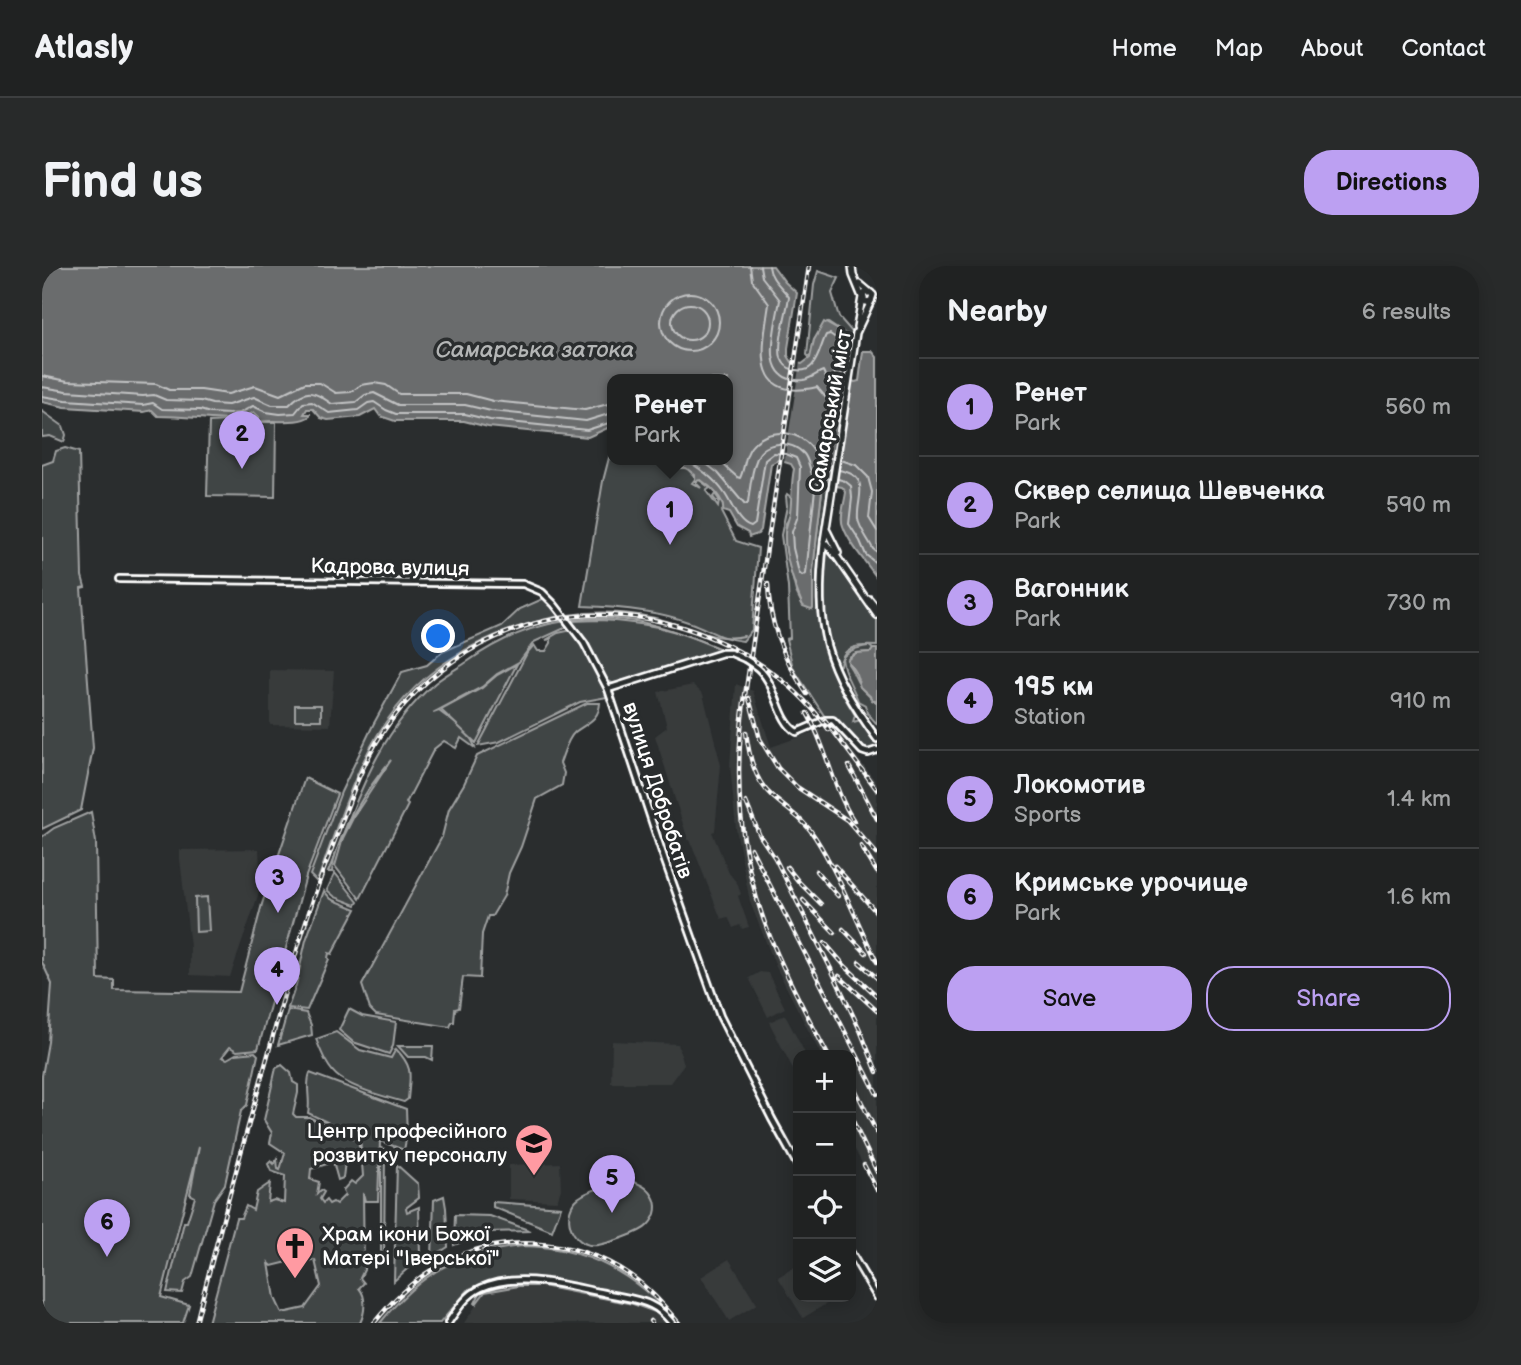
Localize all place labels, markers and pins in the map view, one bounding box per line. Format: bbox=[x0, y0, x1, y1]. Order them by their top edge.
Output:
pin: 2 bbox=[219, 411, 265, 469]
pin: 1 bbox=[647, 487, 693, 545]
pin: 3 bbox=[255, 855, 301, 913]
pin: 4 bbox=[254, 947, 300, 1005]
place label: Центр професійного розвитку персоналу bbox=[307, 1119, 507, 1168]
school or university icon: Центр професійного розвитку персоналу bbox=[513, 1122, 555, 1177]
pin: 5 bbox=[589, 1155, 635, 1213]
pin: 6 bbox=[84, 1199, 130, 1257]
place label: Храм ікони Божої Матері "Іверської" bbox=[322, 1222, 500, 1271]
church icon: Храм ікони Божої Матері "Іверської" bbox=[274, 1225, 316, 1280]

